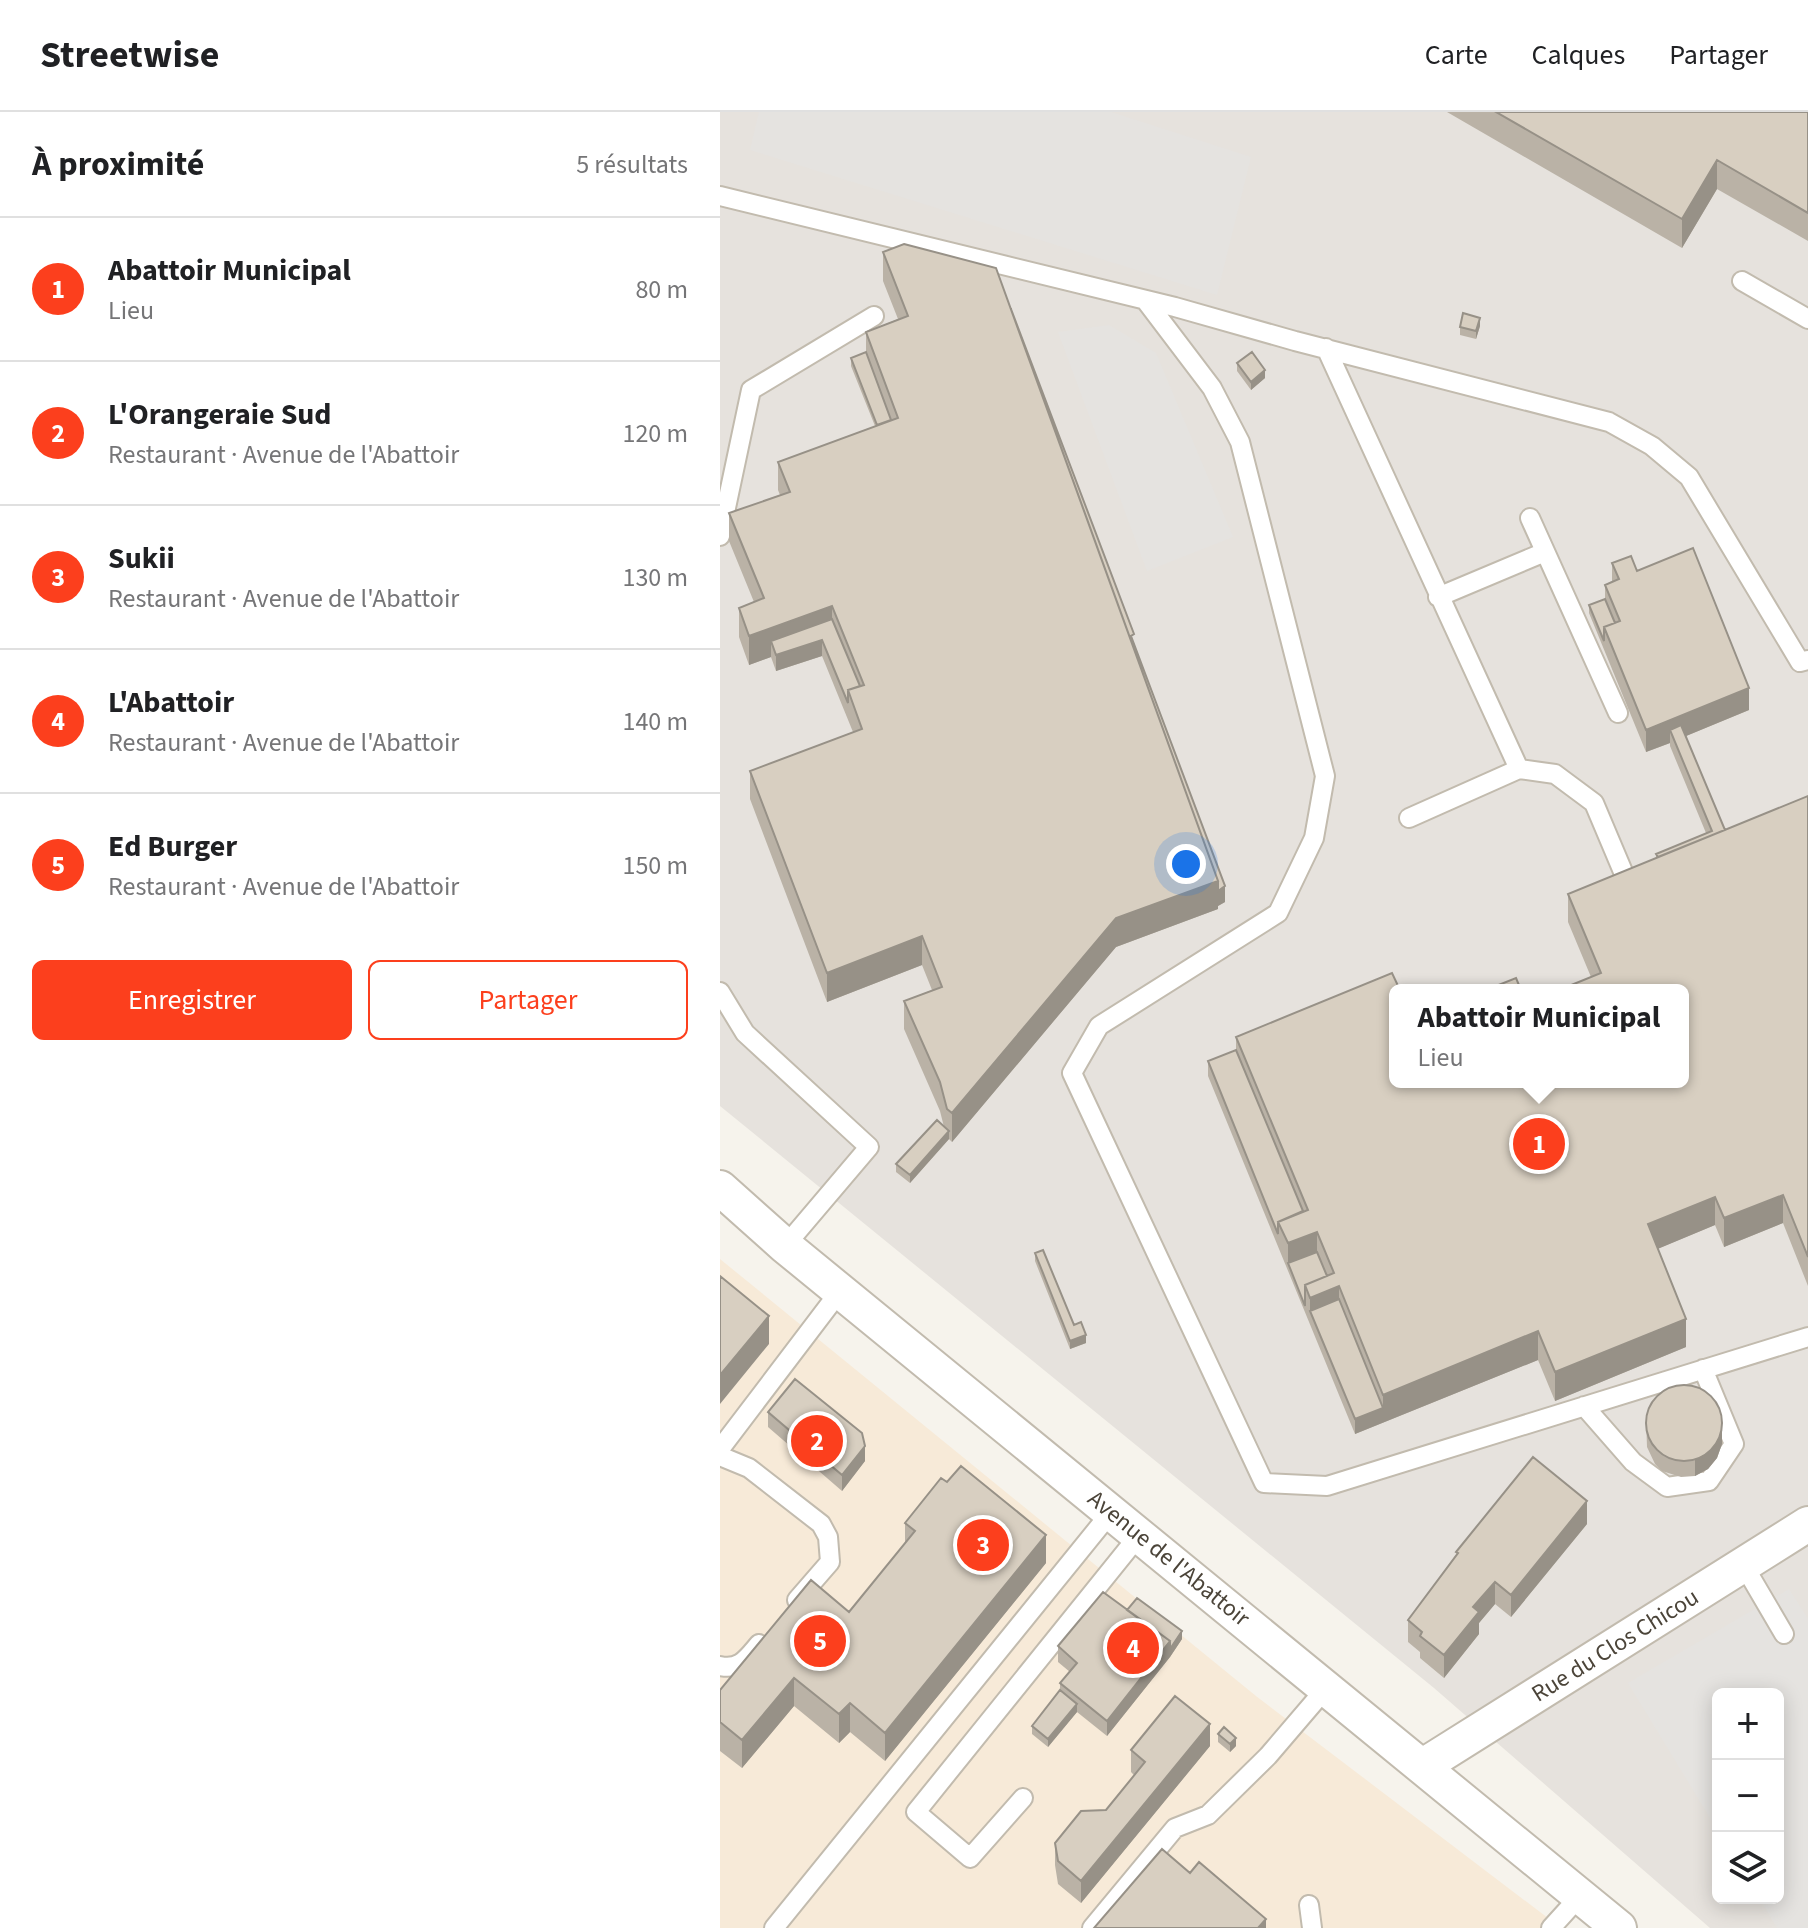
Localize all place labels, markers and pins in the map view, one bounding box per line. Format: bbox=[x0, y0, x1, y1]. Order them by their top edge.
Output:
pin: 1 bbox=[1513, 1114, 1565, 1174]
pin: 2 bbox=[791, 1411, 843, 1471]
pin: 3 bbox=[957, 1515, 1009, 1575]
pin: 5 bbox=[794, 1611, 846, 1671]
pin: 4 bbox=[1107, 1618, 1159, 1678]

